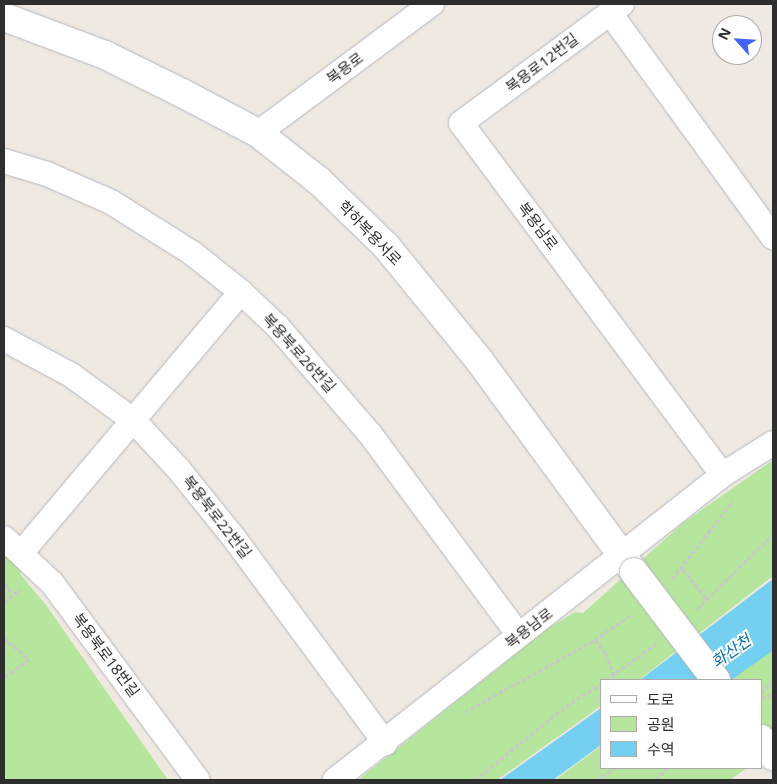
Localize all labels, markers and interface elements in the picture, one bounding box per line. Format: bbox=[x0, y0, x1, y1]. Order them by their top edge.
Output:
north arrow bbox=[712, 15, 762, 65]
text: N bbox=[713, 24, 735, 43]
street label: 복용로12번길 bbox=[502, 30, 582, 96]
street label: 복용로 bbox=[323, 48, 367, 88]
street label: 학하복용서로 bbox=[335, 197, 405, 269]
street label: 복용남로 bbox=[514, 199, 562, 253]
street label: 복용북로26번길 bbox=[259, 310, 339, 396]
street label: 복용북로22번길 bbox=[179, 472, 255, 562]
street label: 복용남로 bbox=[502, 604, 556, 652]
street label: 복용북로18번길 bbox=[69, 610, 143, 700]
water label: 화산천 bbox=[707, 630, 755, 672]
legend bbox=[600, 679, 762, 769]
text: 도로 bbox=[647, 689, 675, 709]
text: 공원 bbox=[647, 714, 675, 734]
text: 수역 bbox=[647, 739, 675, 759]

